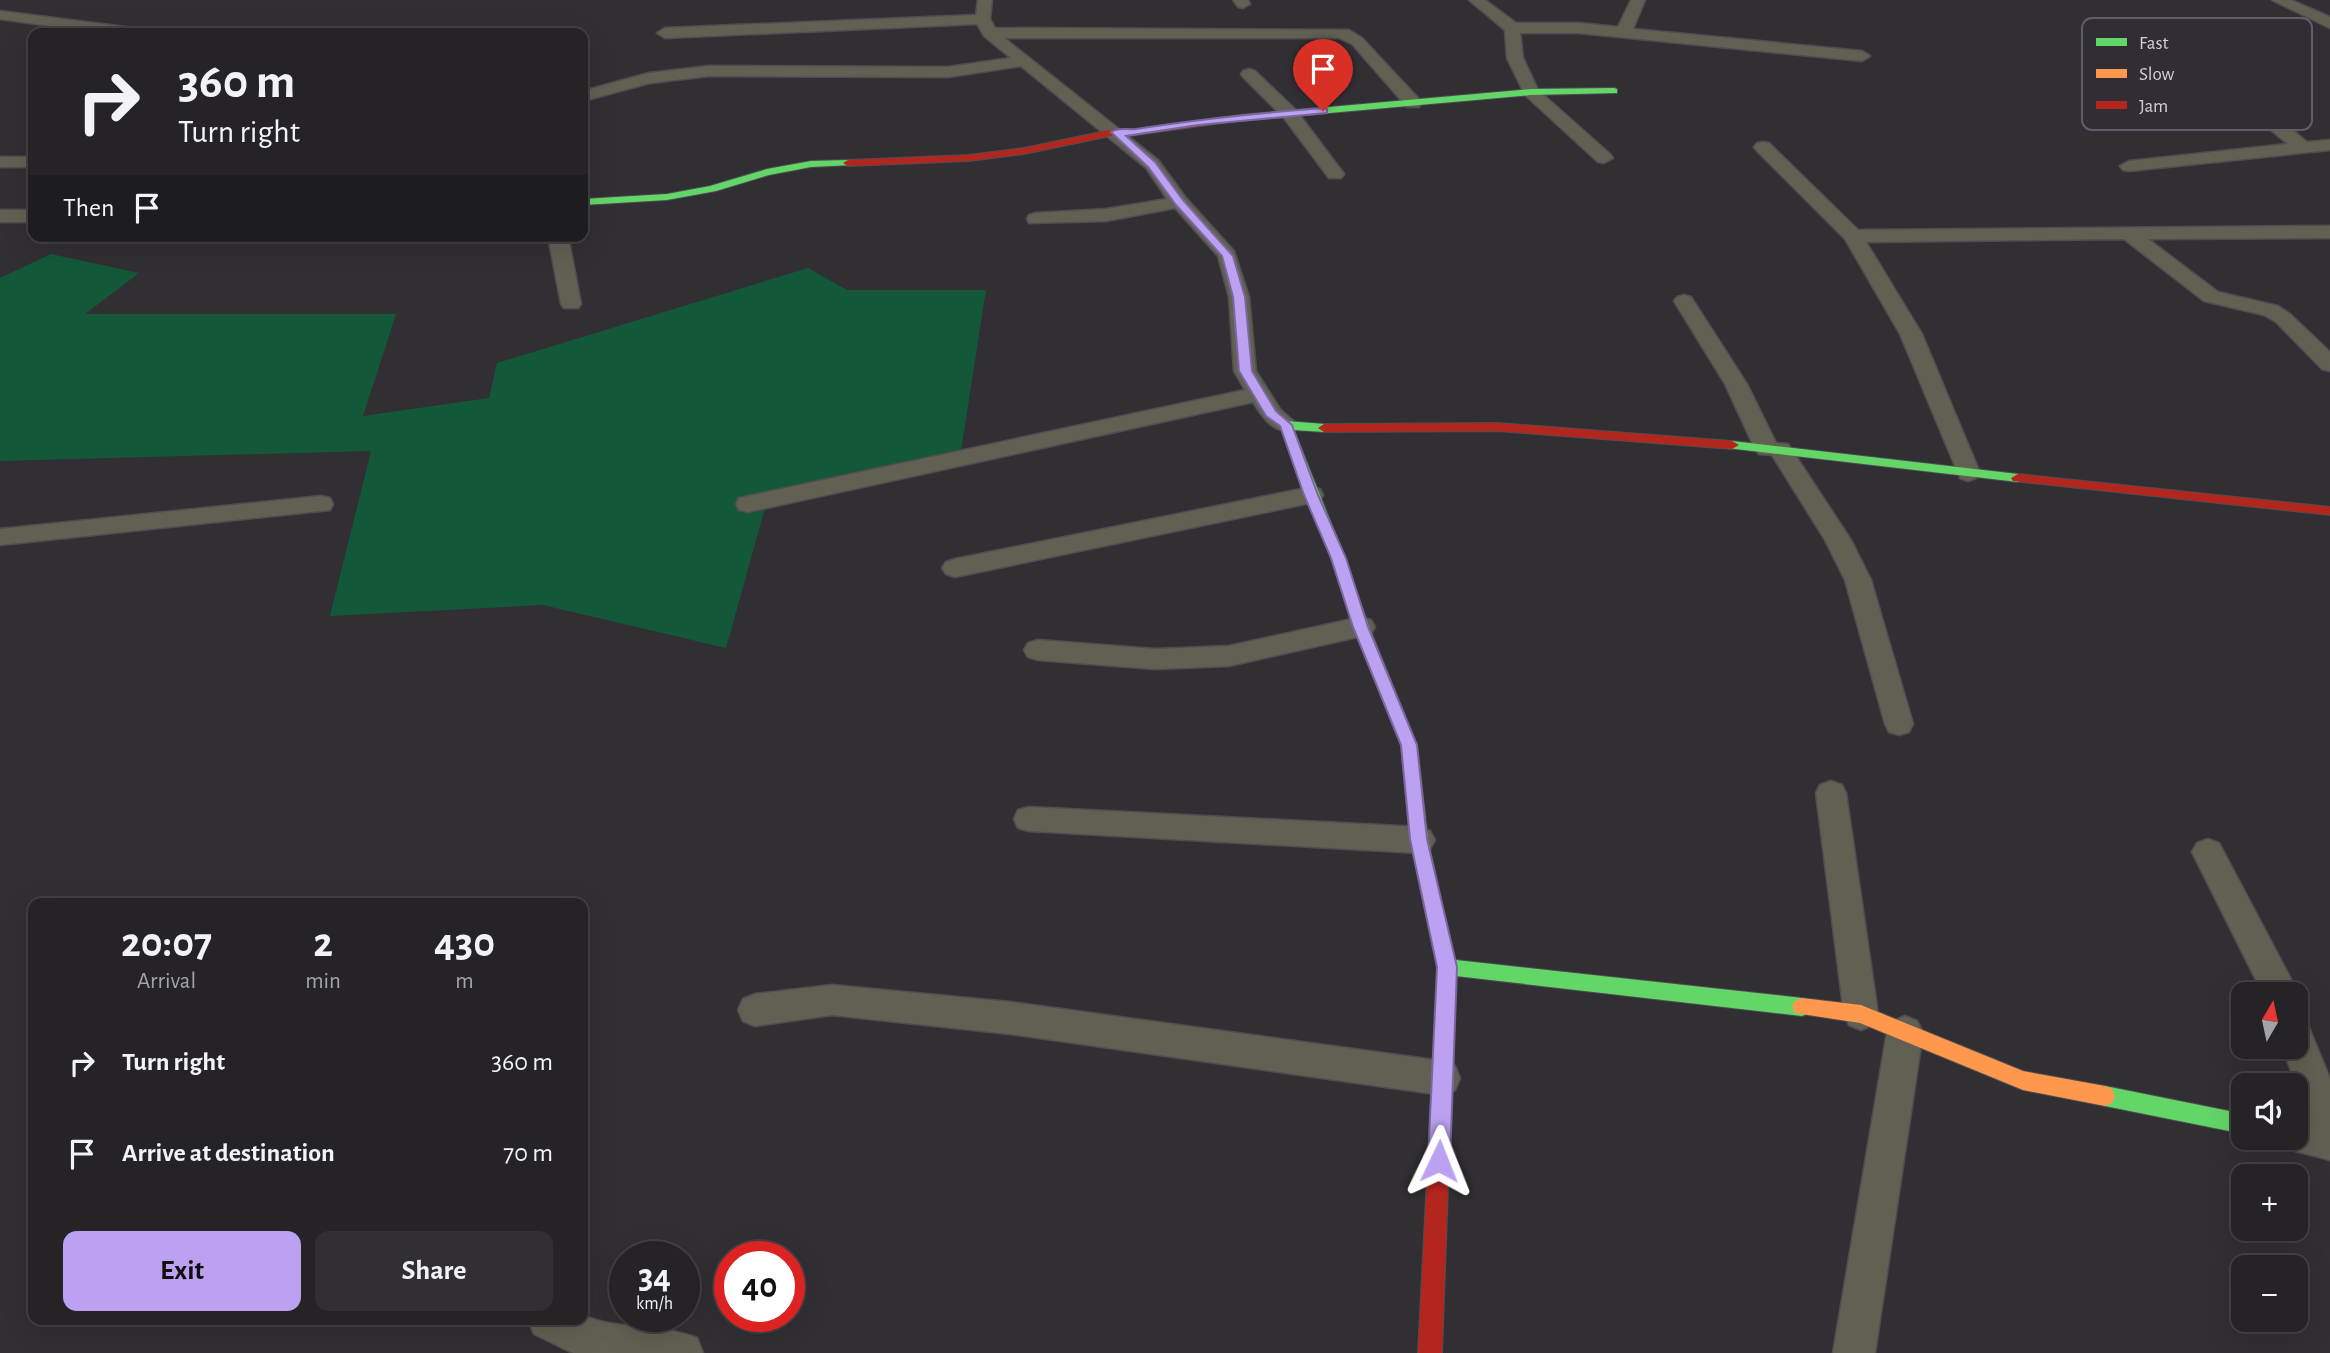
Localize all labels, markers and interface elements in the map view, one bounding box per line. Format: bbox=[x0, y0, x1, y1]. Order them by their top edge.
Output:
legend bbox=[2082, 18, 2312, 130]
text: Fast bbox=[2139, 34, 2169, 53]
pin bbox=[1293, 39, 1353, 111]
icon: arrive bbox=[1304, 50, 1342, 88]
icon: right bbox=[63, 56, 154, 147]
text: 360 m bbox=[178, 58, 295, 107]
text: Slow bbox=[2139, 65, 2175, 84]
text: Jam bbox=[2139, 97, 2168, 116]
text: Turn right bbox=[178, 116, 300, 148]
icon: arrive bbox=[128, 189, 166, 227]
text: Then bbox=[63, 195, 114, 221]
text: 20:07 bbox=[121, 922, 212, 964]
text: 2 bbox=[313, 922, 333, 964]
text: 430 bbox=[434, 922, 495, 964]
text: Arrival bbox=[137, 970, 196, 993]
text: min bbox=[305, 970, 341, 993]
text: m bbox=[455, 970, 474, 993]
north arrow bbox=[2231, 982, 2308, 1059]
map controls bbox=[2231, 982, 2308, 1332]
icon: right bbox=[63, 1044, 101, 1082]
text: Turn right bbox=[122, 1049, 225, 1075]
text: 360 m bbox=[491, 1049, 553, 1075]
button: sound bbox=[2231, 1073, 2308, 1150]
position arrow bbox=[1402, 1124, 1476, 1198]
icon: arrive bbox=[63, 1135, 101, 1173]
text: Arrive at destination bbox=[122, 1140, 335, 1166]
text: 70 m bbox=[503, 1140, 553, 1166]
button: + bbox=[2231, 1164, 2308, 1241]
button: Exit bbox=[63, 1231, 301, 1311]
button: Share bbox=[315, 1231, 553, 1311]
speed limit sign: 40 bbox=[714, 1241, 805, 1332]
button: − bbox=[2231, 1255, 2308, 1332]
text: 34 bbox=[638, 1260, 671, 1295]
text: km/h bbox=[636, 1295, 673, 1313]

